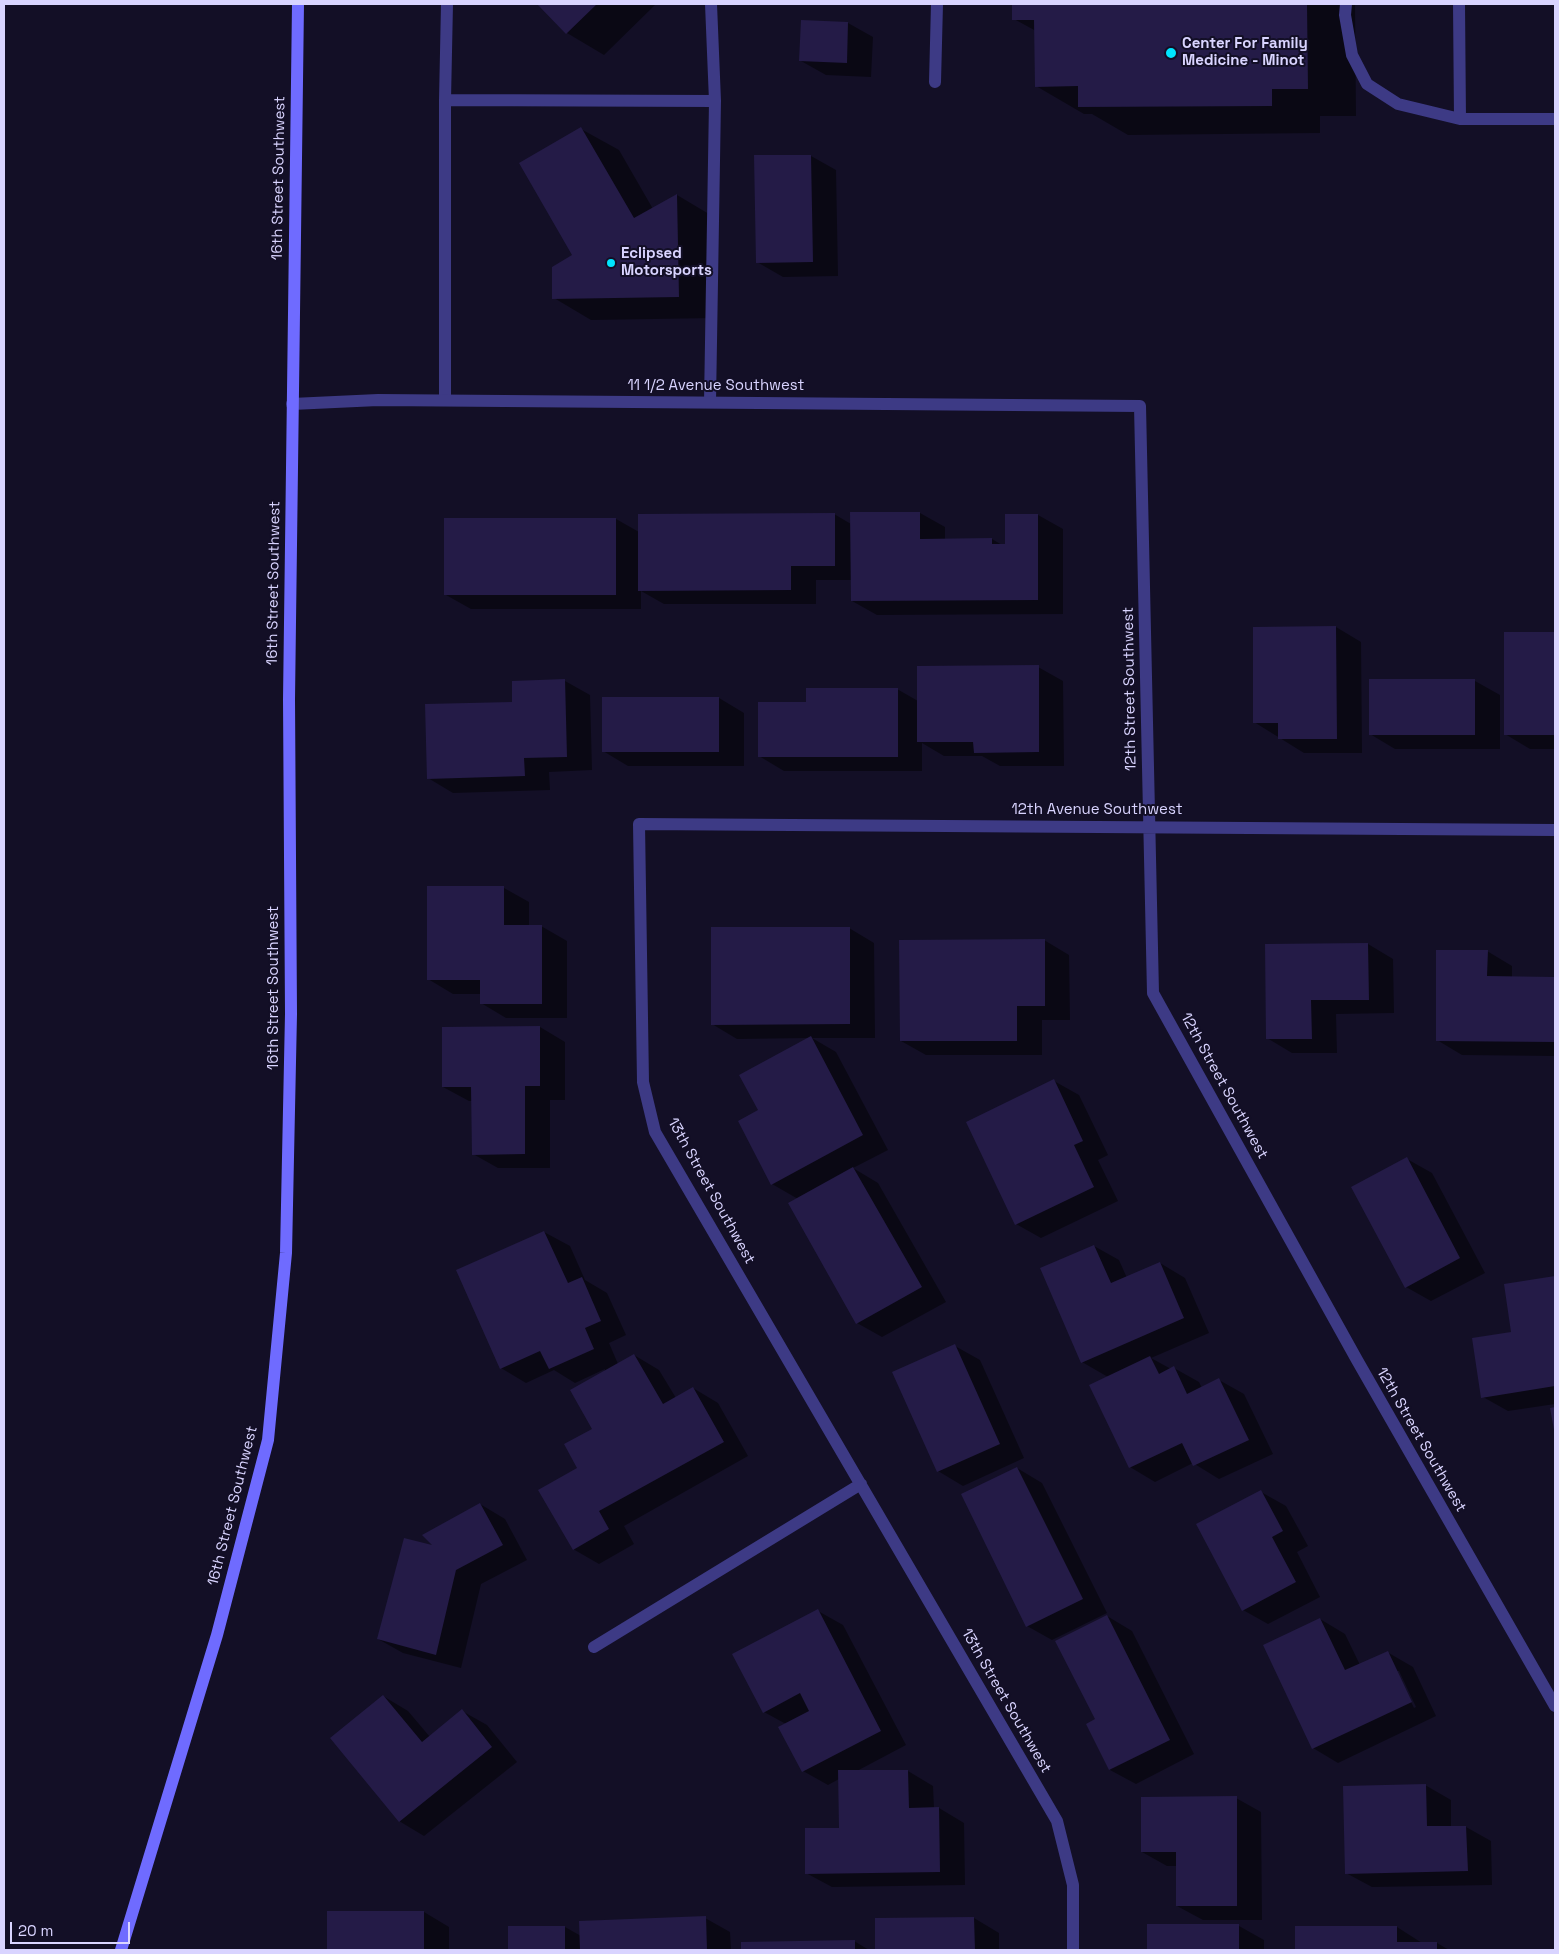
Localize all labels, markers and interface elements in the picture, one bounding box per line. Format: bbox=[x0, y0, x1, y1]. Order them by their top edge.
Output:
place label: Center For Family Medicine - Minot bbox=[1182, 35, 1308, 70]
marker: Center For Family Medicine - Minot bbox=[1164, 46, 1178, 60]
street label: 16th Street Southwest bbox=[269, 96, 289, 260]
place label: Eclipsed Motorsports bbox=[621, 245, 712, 280]
marker: Eclipsed Motorsports bbox=[605, 257, 617, 269]
street label: 11 1/2 Avenue Southwest bbox=[628, 377, 804, 395]
street label: 16th Street Southwest bbox=[264, 501, 284, 665]
street label: 12th Street Southwest bbox=[1120, 607, 1140, 771]
street label: 12th Avenue Southwest bbox=[1011, 801, 1183, 819]
street label: 16th Street Southwest bbox=[265, 906, 283, 1070]
street label: 12th Street Southwest bbox=[1176, 1010, 1272, 1162]
street label: 13th Street Southwest bbox=[663, 1115, 759, 1267]
street label: 12th Street Southwest bbox=[1372, 1364, 1470, 1516]
street label: 16th Street Southwest bbox=[204, 1424, 262, 1588]
street label: 13th Street Southwest bbox=[957, 1625, 1055, 1777]
scale bar bbox=[12, 1912, 132, 1944]
text: 20 m bbox=[18, 1921, 53, 1940]

